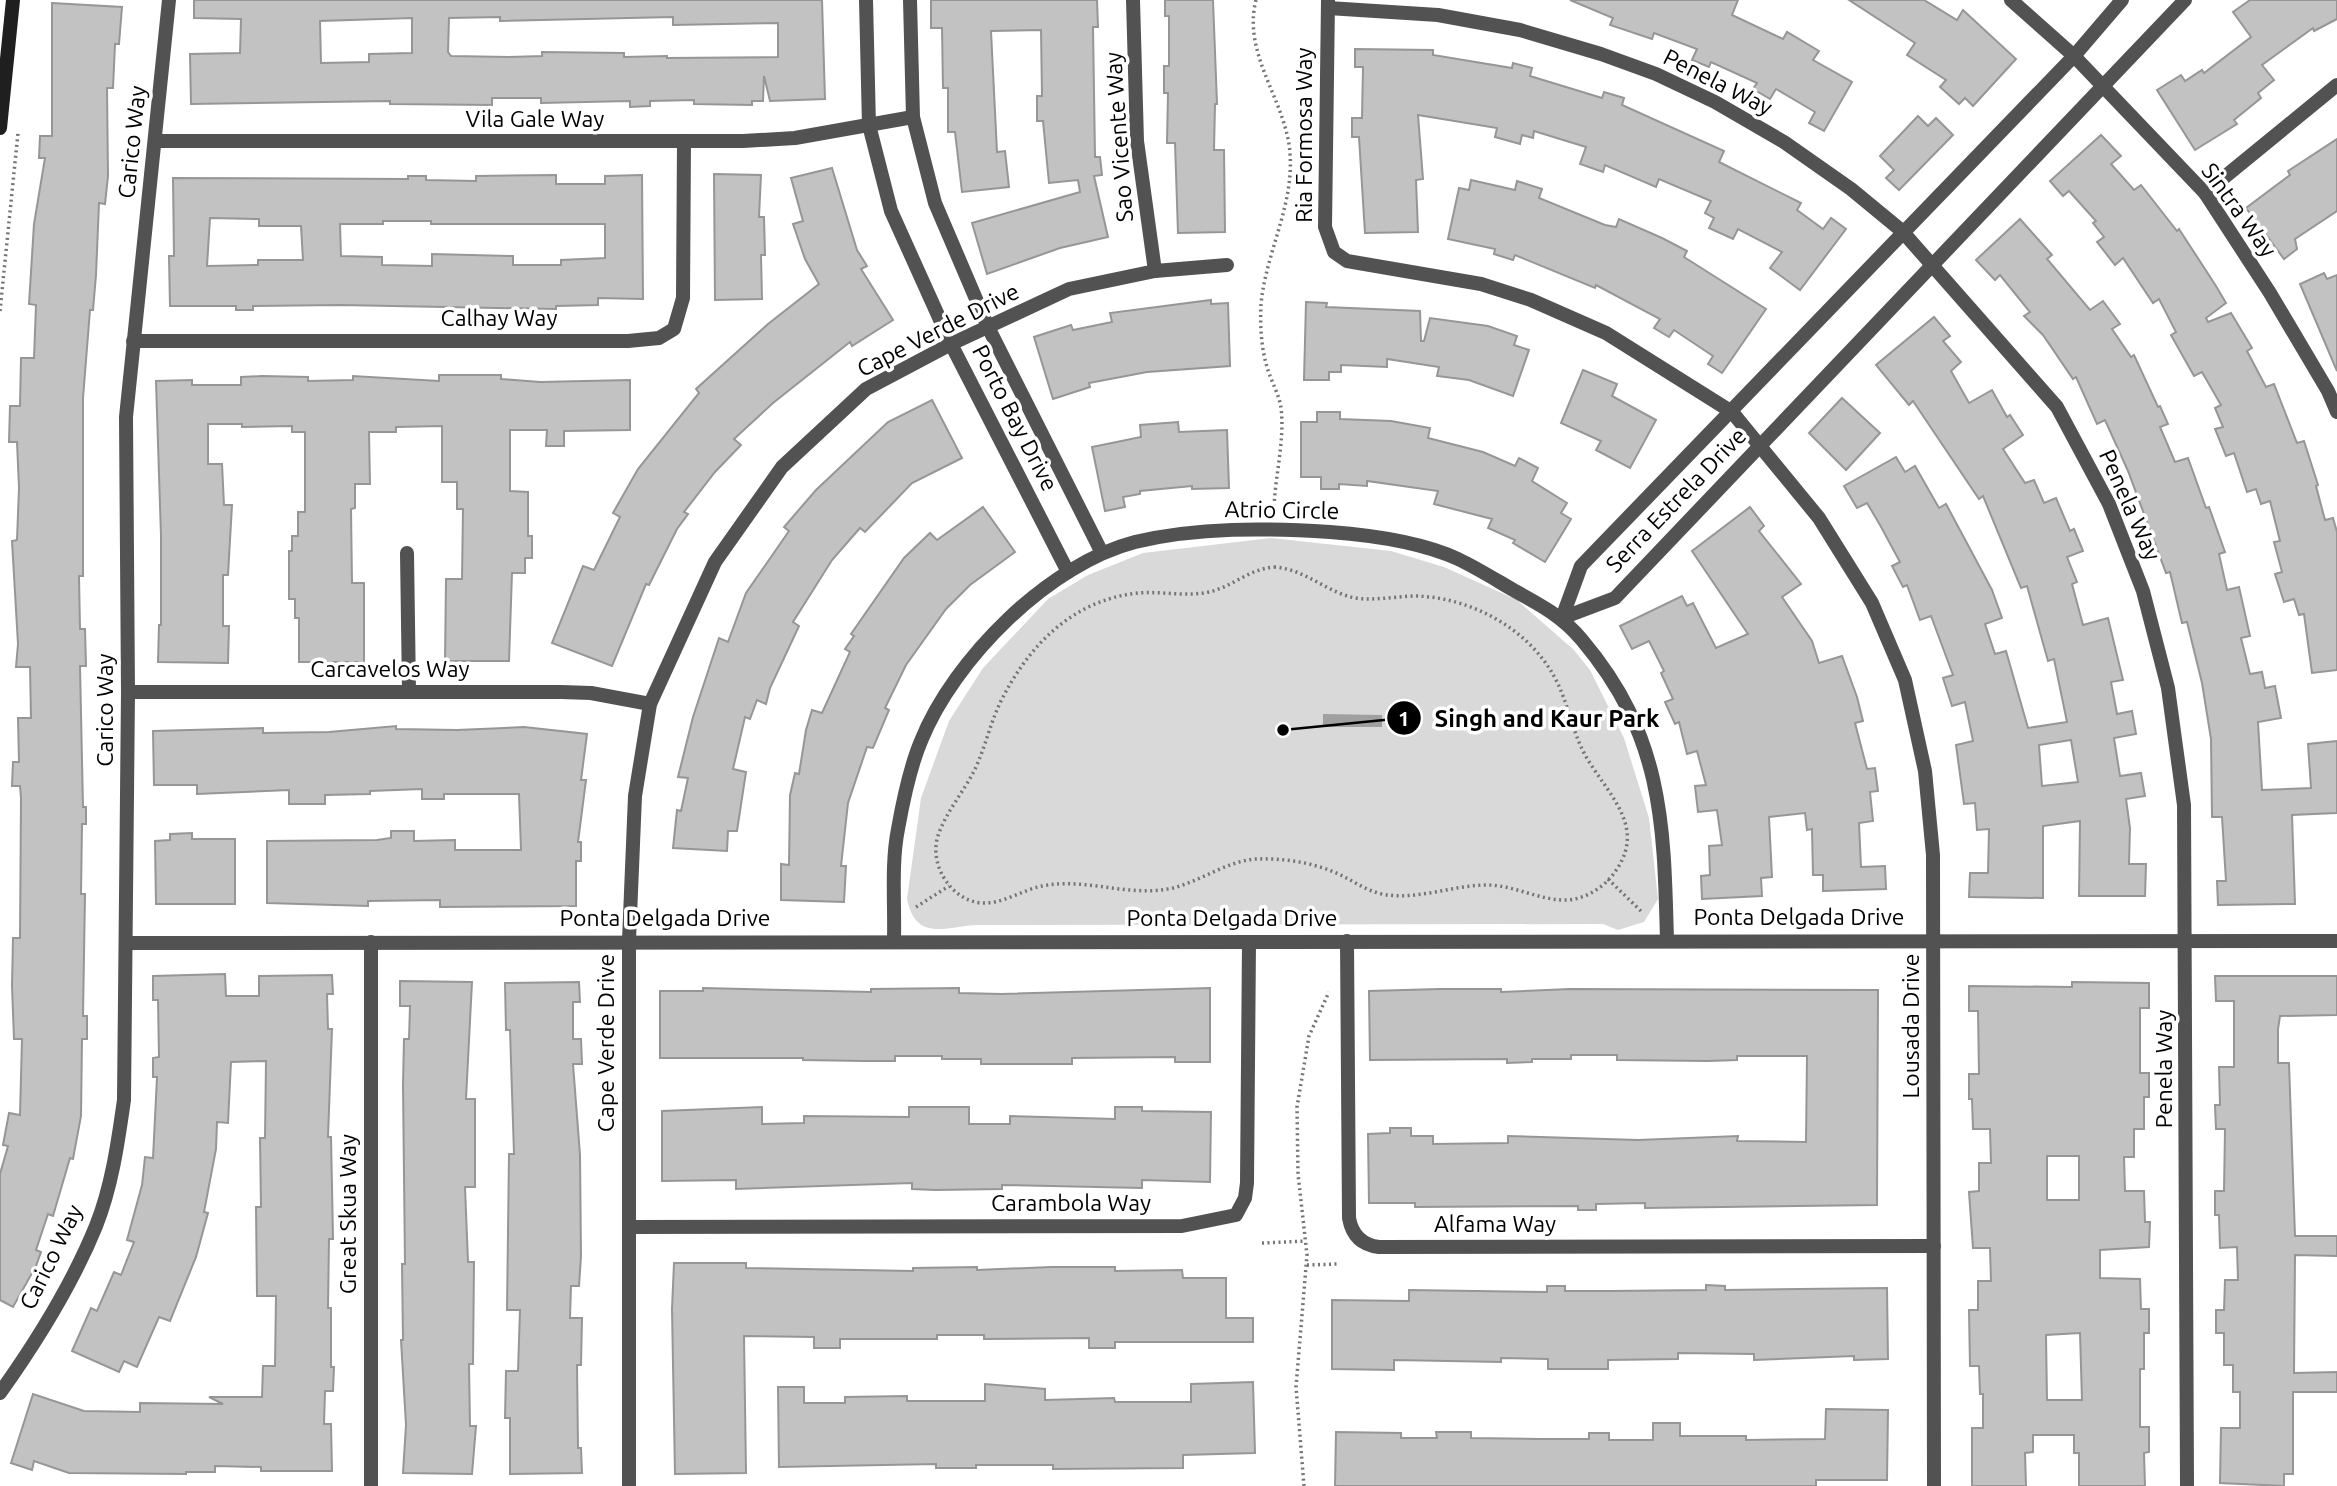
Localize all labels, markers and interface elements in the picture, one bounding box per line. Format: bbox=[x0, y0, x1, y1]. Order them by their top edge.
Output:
street label: Penela Way bbox=[1660, 43, 1777, 120]
street label: Ria Formosa Way bbox=[1291, 47, 1316, 223]
street label: Sao Vicente Way bbox=[1100, 51, 1137, 223]
street label: Carico Way bbox=[113, 84, 150, 200]
street label: Vila Gale Way bbox=[466, 106, 604, 131]
street label: Sintra Way bbox=[2197, 158, 2282, 261]
street label: Cape Verde Drive bbox=[853, 278, 1023, 381]
street label: Calhay Way bbox=[441, 305, 557, 330]
street label: Porto Bay Drive bbox=[968, 341, 1063, 495]
street label: Serra Estrela Drive bbox=[1601, 423, 1751, 577]
street label: Penela Way bbox=[2095, 445, 2166, 564]
street label: Atrio Circle bbox=[1224, 496, 1340, 523]
street label: Carico Way bbox=[92, 653, 117, 767]
street label: Carcavelos Way bbox=[310, 656, 470, 681]
callout: Singh and Kaur Park bbox=[1386, 696, 1674, 741]
text: Singh and Kaur Park bbox=[1435, 705, 1660, 732]
text: 1 bbox=[1398, 706, 1410, 730]
street label: Ponta Delgada Drive bbox=[1693, 904, 1905, 929]
street label: Ponta Delgada Drive bbox=[559, 905, 771, 930]
street label: Ponta Delgada Drive bbox=[1126, 905, 1338, 930]
street label: Lousada Drive bbox=[1898, 953, 1923, 1099]
street label: Cape Verde Drive bbox=[593, 954, 618, 1132]
street label: Penela Way bbox=[2151, 1010, 2176, 1128]
street label: Great Skua Way bbox=[335, 1134, 360, 1294]
street label: Carambola Way bbox=[991, 1190, 1151, 1215]
street label: Carico Way bbox=[14, 1200, 87, 1313]
street label: Alfama Way bbox=[1434, 1211, 1556, 1236]

